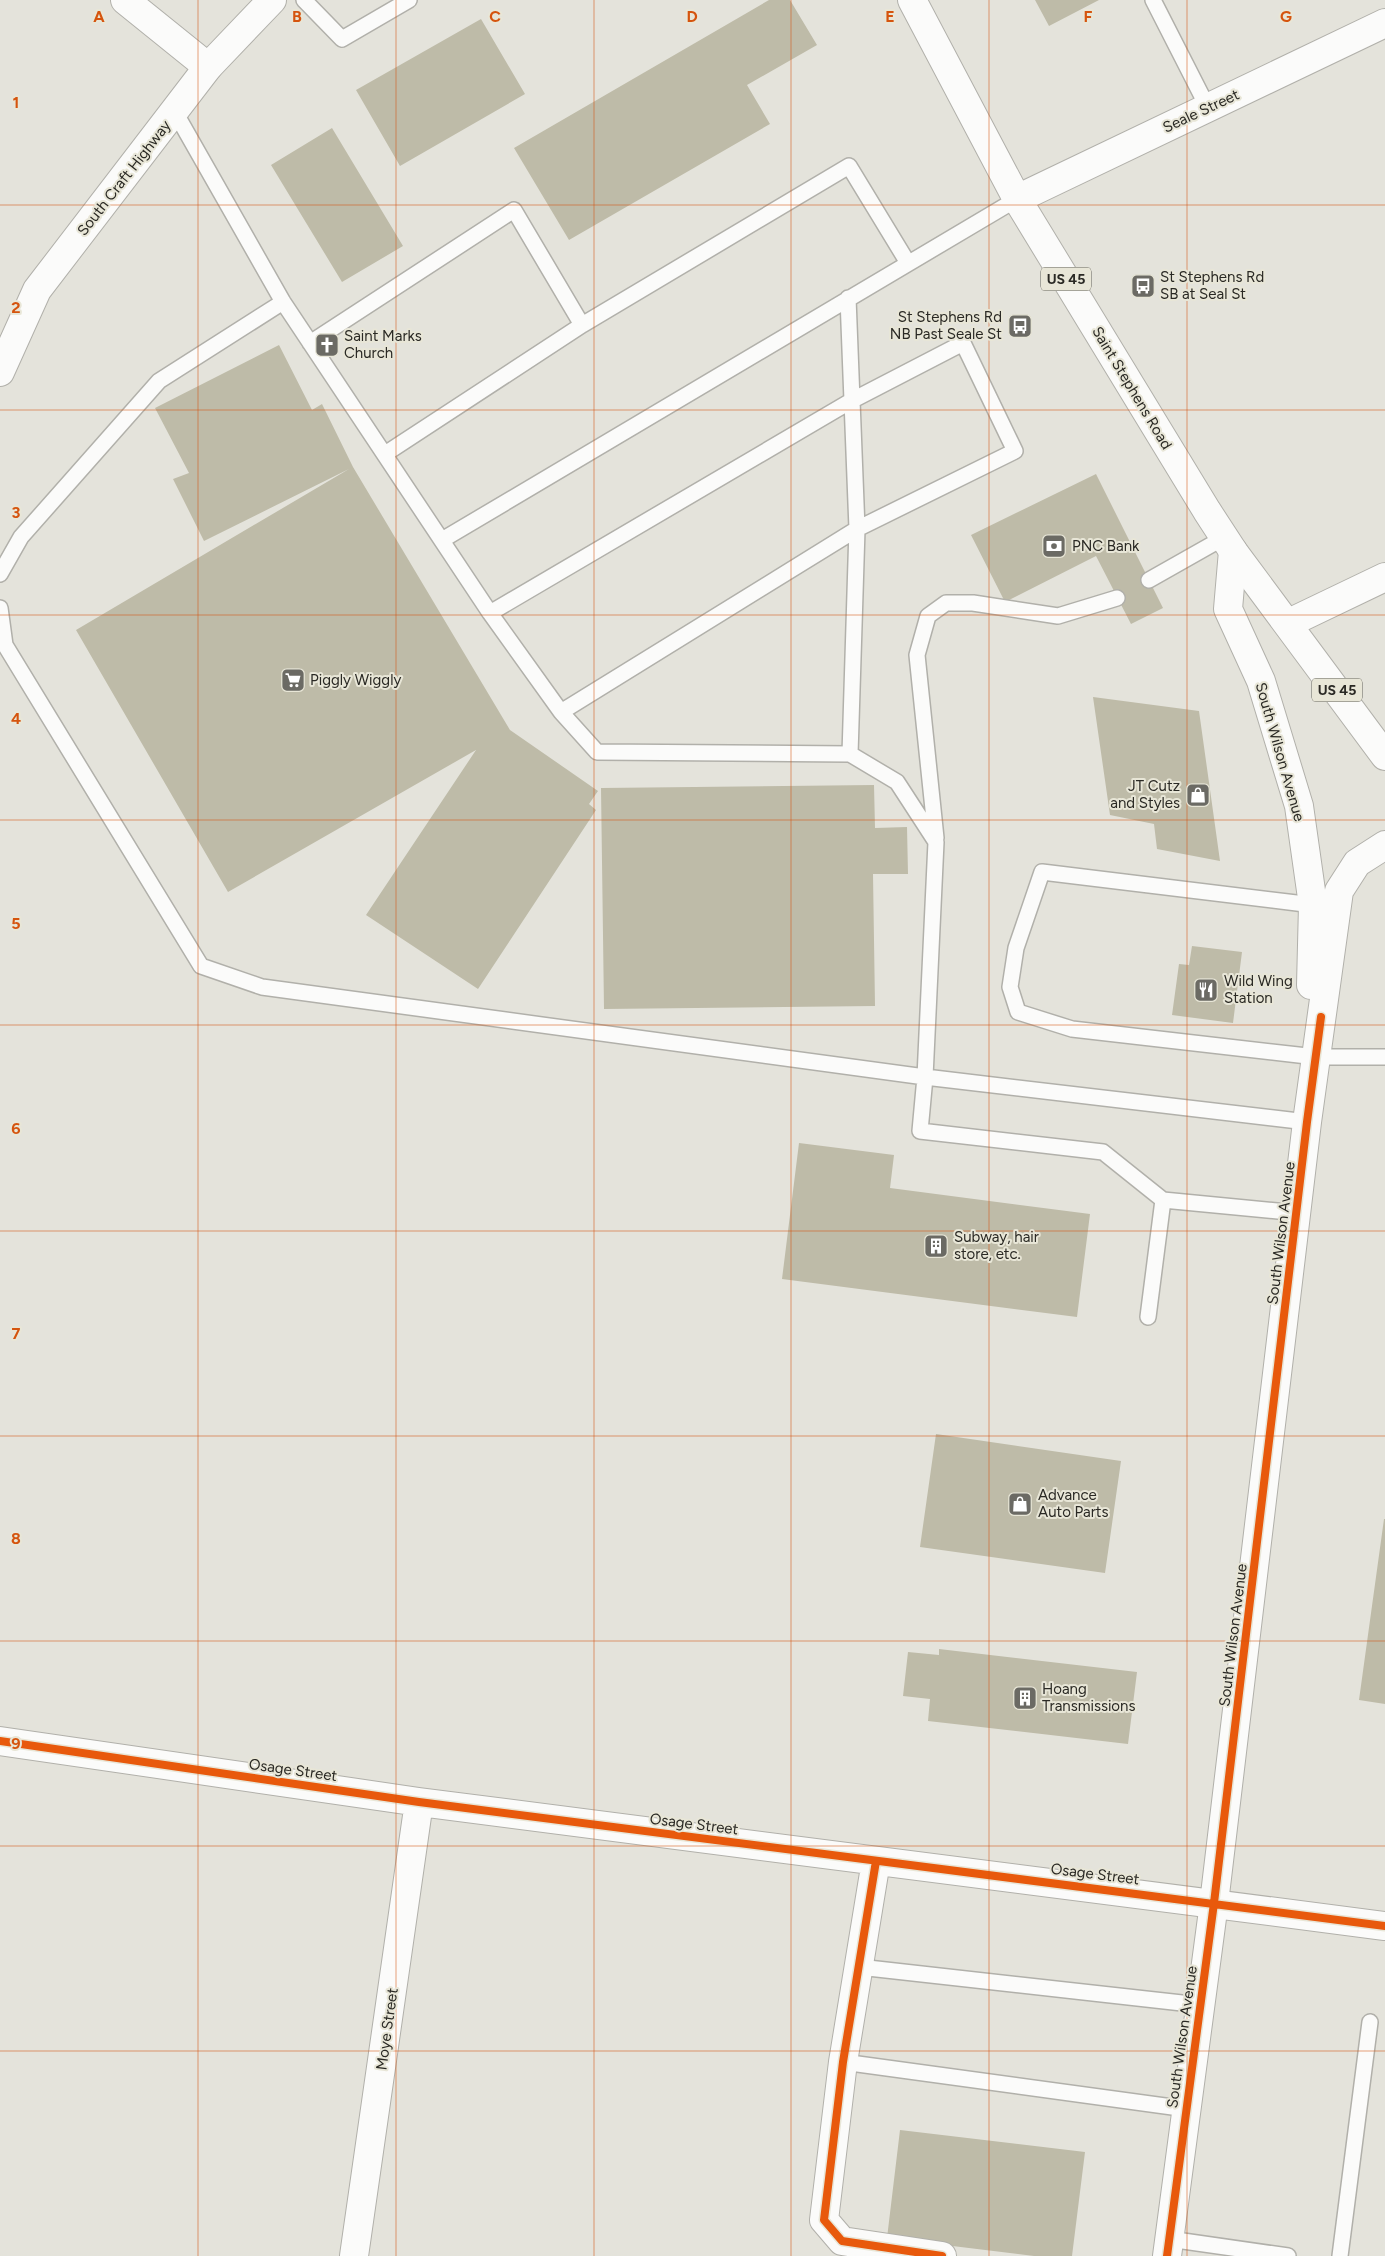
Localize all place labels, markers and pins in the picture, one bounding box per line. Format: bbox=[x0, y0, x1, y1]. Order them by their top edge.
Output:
place label: St Stephens Rd SB at Seal St bbox=[1160, 268, 1264, 303]
bus stop icon: St Stephens Rd SB at Seal St bbox=[1130, 273, 1156, 299]
place label: St Stephens Rd NB Past Seale St bbox=[890, 308, 1002, 343]
bus stop icon: St Stephens Rd NB Past Seale St bbox=[1007, 313, 1033, 339]
place label: Saint Marks Church bbox=[344, 327, 422, 362]
church icon: Saint Marks Church bbox=[314, 332, 340, 358]
bank icon: PNC Bank bbox=[1041, 533, 1067, 559]
place label: PNC Bank bbox=[1072, 537, 1140, 555]
supermarket icon: Piggly Wiggly bbox=[280, 667, 306, 693]
place label: Piggly Wiggly bbox=[310, 671, 401, 689]
place label: JT Cutz and Styles bbox=[1110, 777, 1180, 812]
shop icon: JT Cutz and Styles bbox=[1185, 782, 1211, 808]
place label: Wild Wing Station bbox=[1224, 972, 1293, 1007]
restaurant icon: Wild Wing Station bbox=[1193, 977, 1219, 1003]
place label: Subway, hair store, etc. bbox=[954, 1228, 1039, 1263]
building icon: Subway, hair store, etc. bbox=[923, 1233, 949, 1259]
place label: Advance Auto Parts bbox=[1038, 1486, 1108, 1521]
shop icon: Advance Auto Parts bbox=[1007, 1491, 1033, 1517]
place label: Hoang Transmissions bbox=[1042, 1680, 1135, 1715]
building icon: Hoang Transmissions bbox=[1012, 1685, 1038, 1711]

